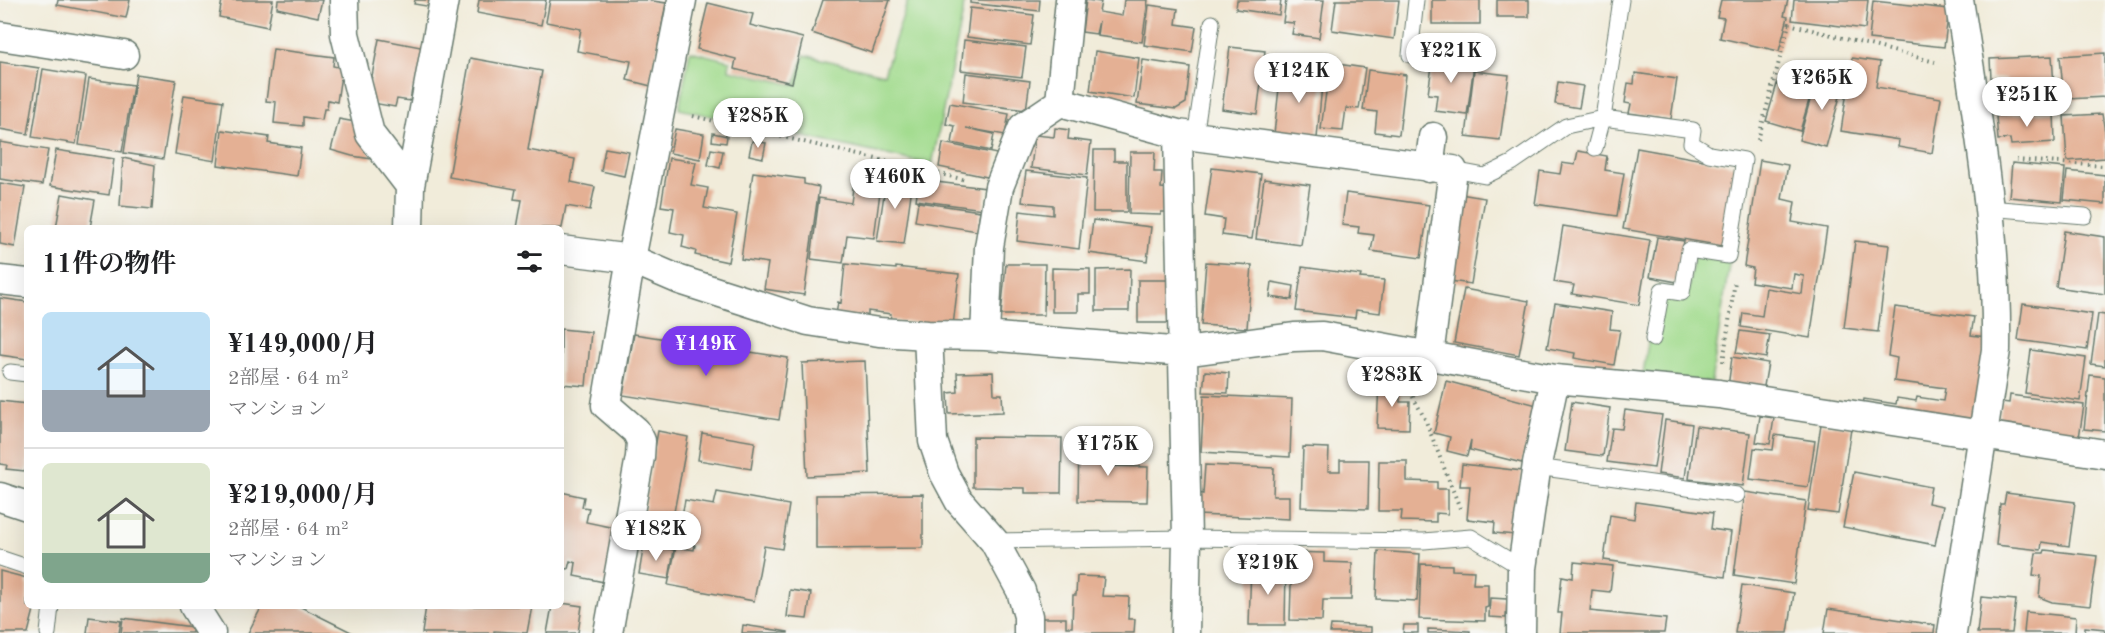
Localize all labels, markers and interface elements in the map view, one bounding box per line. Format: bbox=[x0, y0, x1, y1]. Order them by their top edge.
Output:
pin: ¥221K bbox=[1409, 33, 1493, 84]
text: ¥221K bbox=[1420, 42, 1482, 62]
pin: ¥124K bbox=[1257, 53, 1341, 104]
pin: ¥265K bbox=[1780, 60, 1864, 111]
text: ¥124K bbox=[1268, 62, 1330, 82]
text: ¥265K bbox=[1791, 69, 1853, 89]
pin: ¥251K bbox=[1985, 77, 2069, 128]
text: ¥251K bbox=[1996, 86, 2058, 106]
pin: ¥285K bbox=[716, 98, 800, 149]
text: ¥285K bbox=[727, 107, 789, 127]
pin: ¥460K bbox=[853, 159, 937, 210]
text: ¥460K bbox=[864, 168, 926, 188]
icon: filters bbox=[513, 245, 546, 278]
text: 11件の物件 bbox=[42, 252, 176, 278]
pin: ¥149K bbox=[664, 326, 748, 377]
text: ¥149,000/月 bbox=[228, 332, 379, 358]
text: ¥149K bbox=[675, 335, 737, 355]
icon: home bbox=[90, 336, 162, 408]
pin: ¥283K bbox=[1350, 357, 1434, 408]
text: ¥283K bbox=[1361, 366, 1423, 386]
text: 2部屋 · 64 m² bbox=[228, 369, 349, 389]
text: マンション bbox=[228, 400, 327, 420]
pin: ¥175K bbox=[1066, 426, 1150, 477]
text: ¥175K bbox=[1077, 435, 1139, 455]
text: ¥219,000/月 bbox=[228, 483, 379, 509]
icon: home bbox=[90, 487, 162, 559]
pin: ¥182K bbox=[614, 511, 698, 562]
text: 2部屋 · 64 m² bbox=[228, 520, 349, 540]
text: ¥182K bbox=[625, 520, 687, 540]
pin: ¥219K bbox=[1226, 545, 1310, 596]
text: マンション bbox=[228, 551, 327, 571]
text: ¥219K bbox=[1237, 554, 1299, 574]

